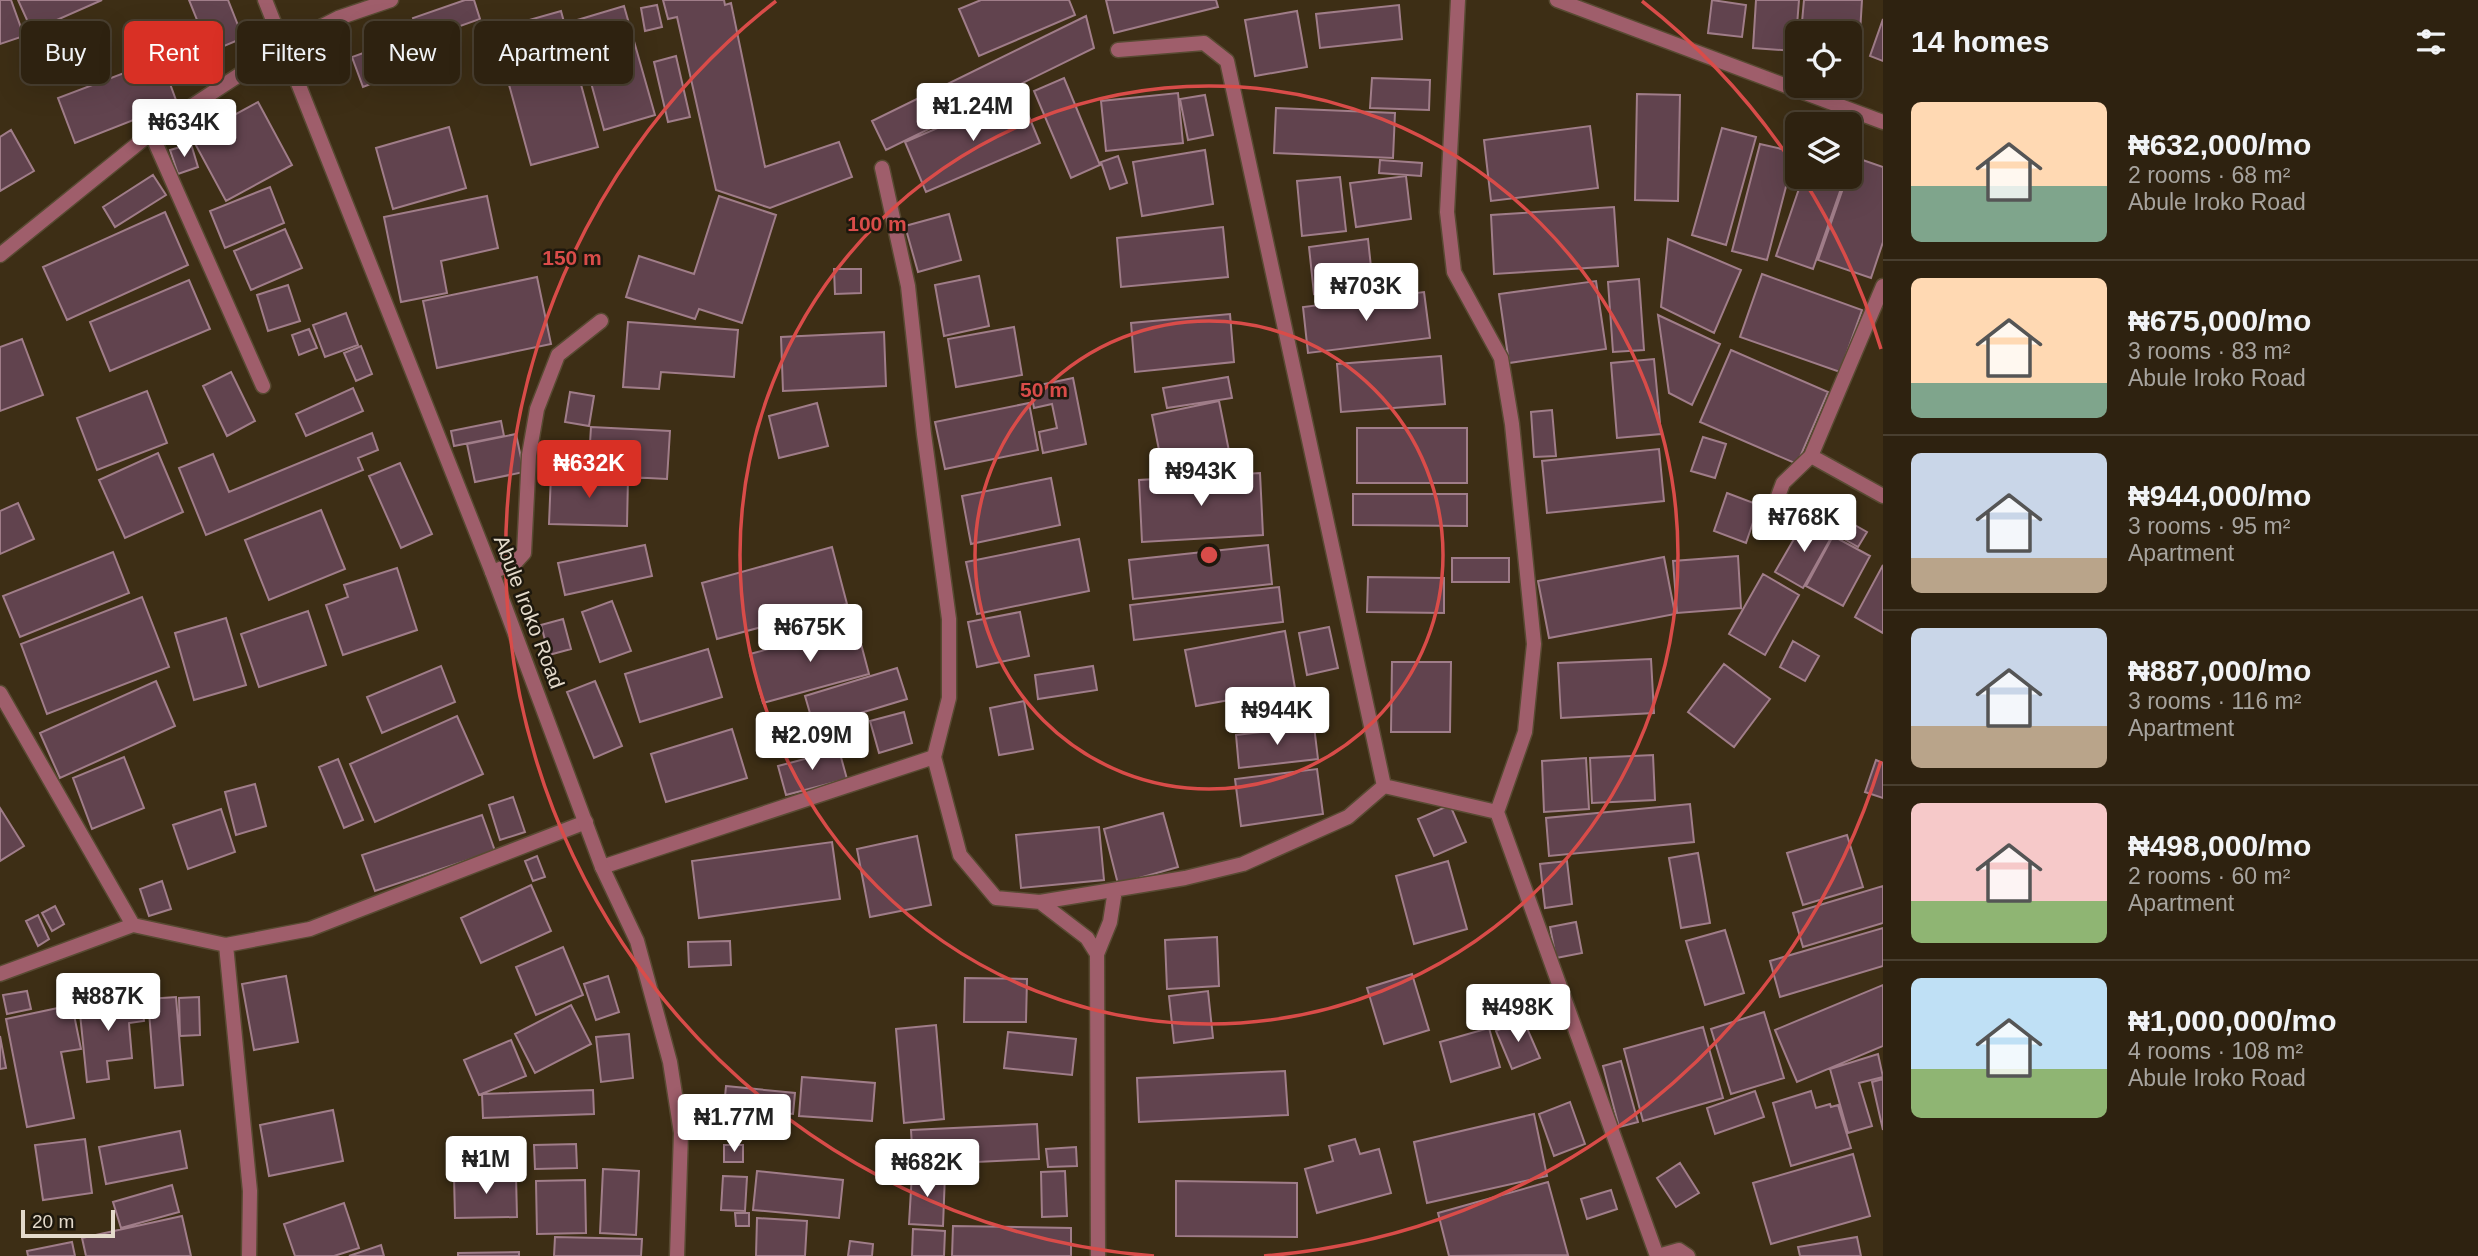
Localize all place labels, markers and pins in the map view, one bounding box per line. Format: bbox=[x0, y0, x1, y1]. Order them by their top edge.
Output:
pin: ₦1.24M bbox=[916, 83, 1030, 143]
pin: ₦634K bbox=[135, 100, 233, 159]
pin: ₦703K bbox=[1317, 264, 1415, 323]
pin: ₦632K bbox=[540, 440, 638, 500]
pin: ₦943K bbox=[1152, 448, 1250, 508]
pin: ₦768K bbox=[1755, 494, 1853, 554]
centre of rings bbox=[1197, 543, 1221, 567]
pin: ₦675K bbox=[761, 604, 859, 664]
pin: ₦944K bbox=[1228, 688, 1326, 747]
pin: ₦2.09M bbox=[755, 712, 869, 772]
pin: ₦887K bbox=[59, 974, 157, 1033]
pin: ₦498K bbox=[1469, 984, 1567, 1044]
pin: ₦1.77M bbox=[677, 1094, 791, 1154]
pin: ₦1M bbox=[452, 1136, 520, 1196]
pin: ₦682K bbox=[878, 1140, 976, 1199]

